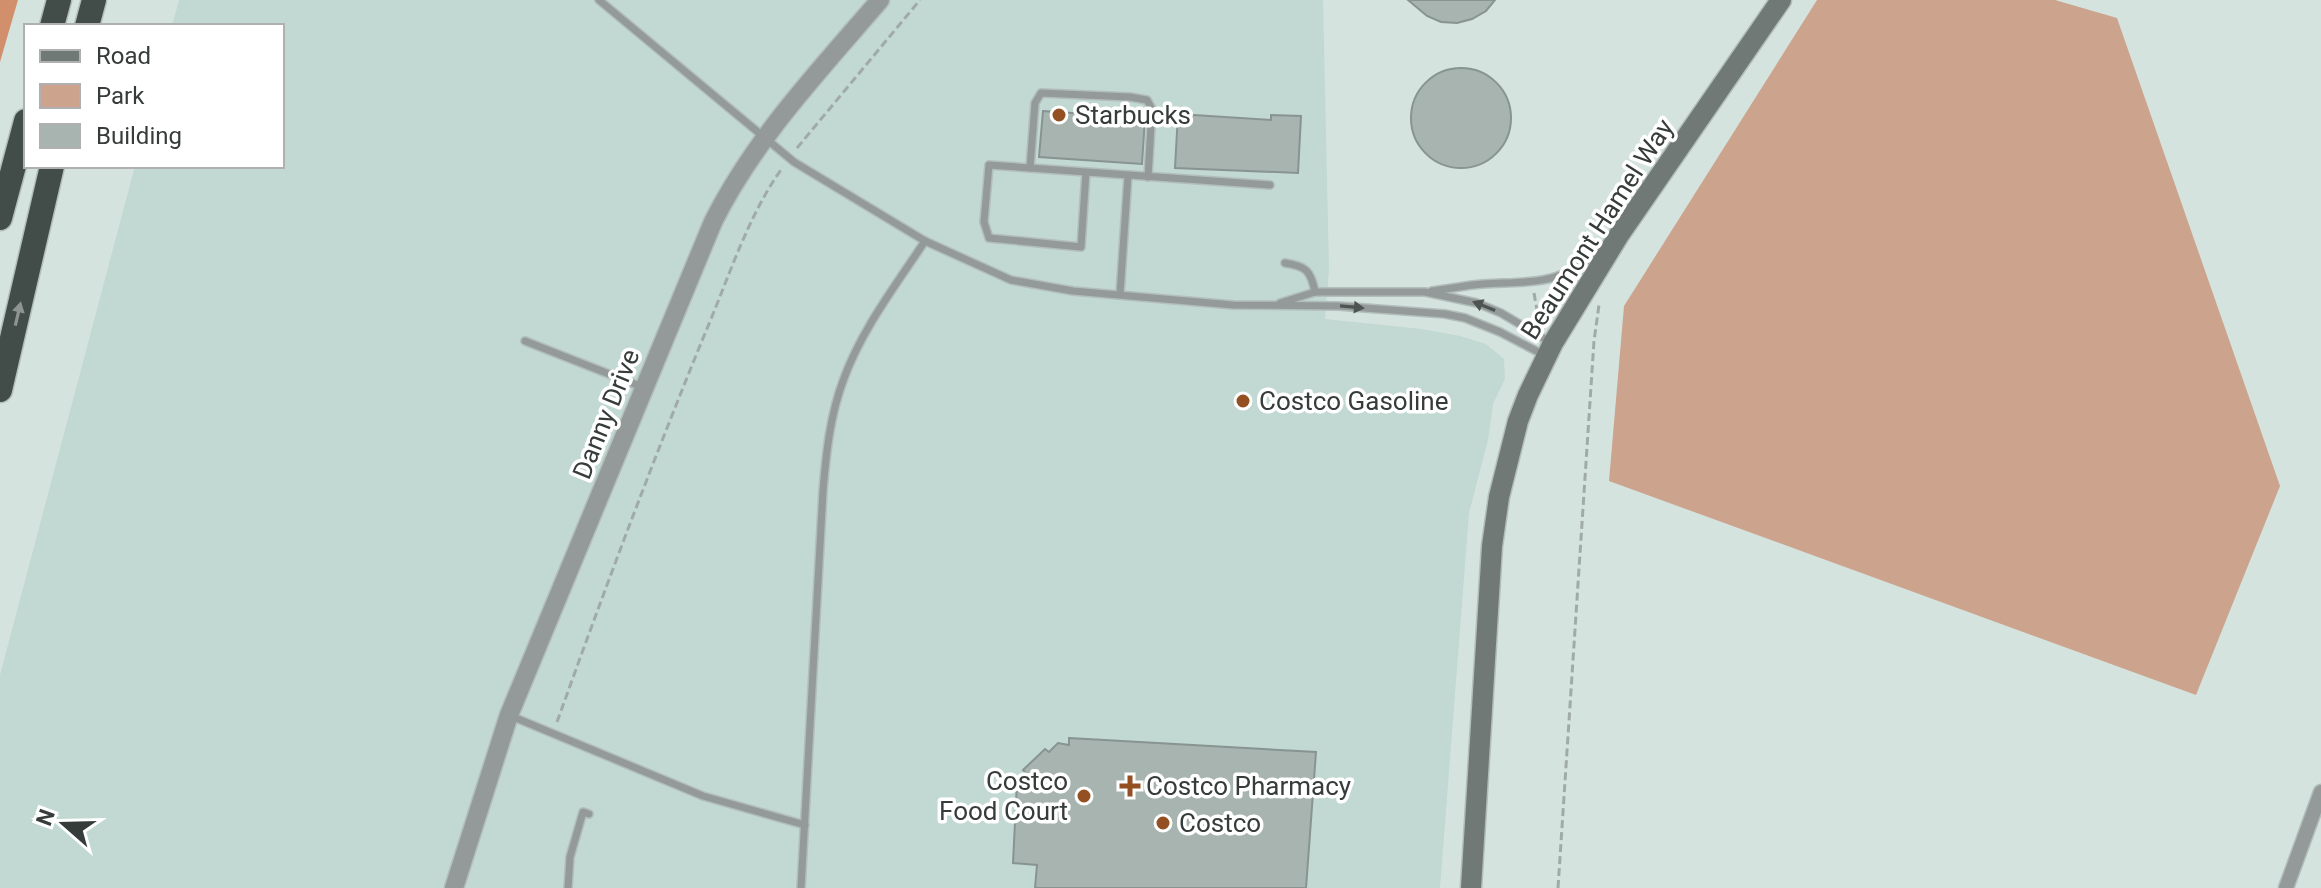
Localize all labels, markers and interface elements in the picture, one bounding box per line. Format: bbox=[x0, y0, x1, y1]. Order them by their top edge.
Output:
legend bbox=[24, 24, 284, 168]
text: Road bbox=[96, 42, 151, 70]
text: Park bbox=[96, 82, 145, 110]
place label: Starbucks bbox=[1075, 100, 1191, 130]
marker: Starbucks bbox=[1050, 106, 1068, 124]
street label: Beaumont Hamel Way bbox=[1515, 113, 1679, 345]
text: Building bbox=[96, 122, 182, 150]
one-way arrow bbox=[1472, 300, 1496, 313]
one-way arrow bbox=[1340, 301, 1365, 314]
one-way arrow bbox=[12, 302, 25, 327]
street label: Danny Drive bbox=[566, 345, 646, 483]
place label: Costco Gasoline bbox=[1259, 386, 1448, 416]
marker: Costco Gasoline bbox=[1234, 392, 1252, 410]
place label: Costco Food Court bbox=[939, 766, 1068, 826]
place label: Costco Pharmacy bbox=[1146, 771, 1351, 801]
marker: Costco Pharmacy bbox=[1121, 777, 1139, 795]
north arrow bbox=[24, 784, 104, 864]
marker: Costco Food Court bbox=[1075, 787, 1093, 805]
text: N bbox=[31, 806, 60, 829]
place label: Costco bbox=[1179, 808, 1261, 838]
marker: Costco bbox=[1154, 814, 1172, 832]

